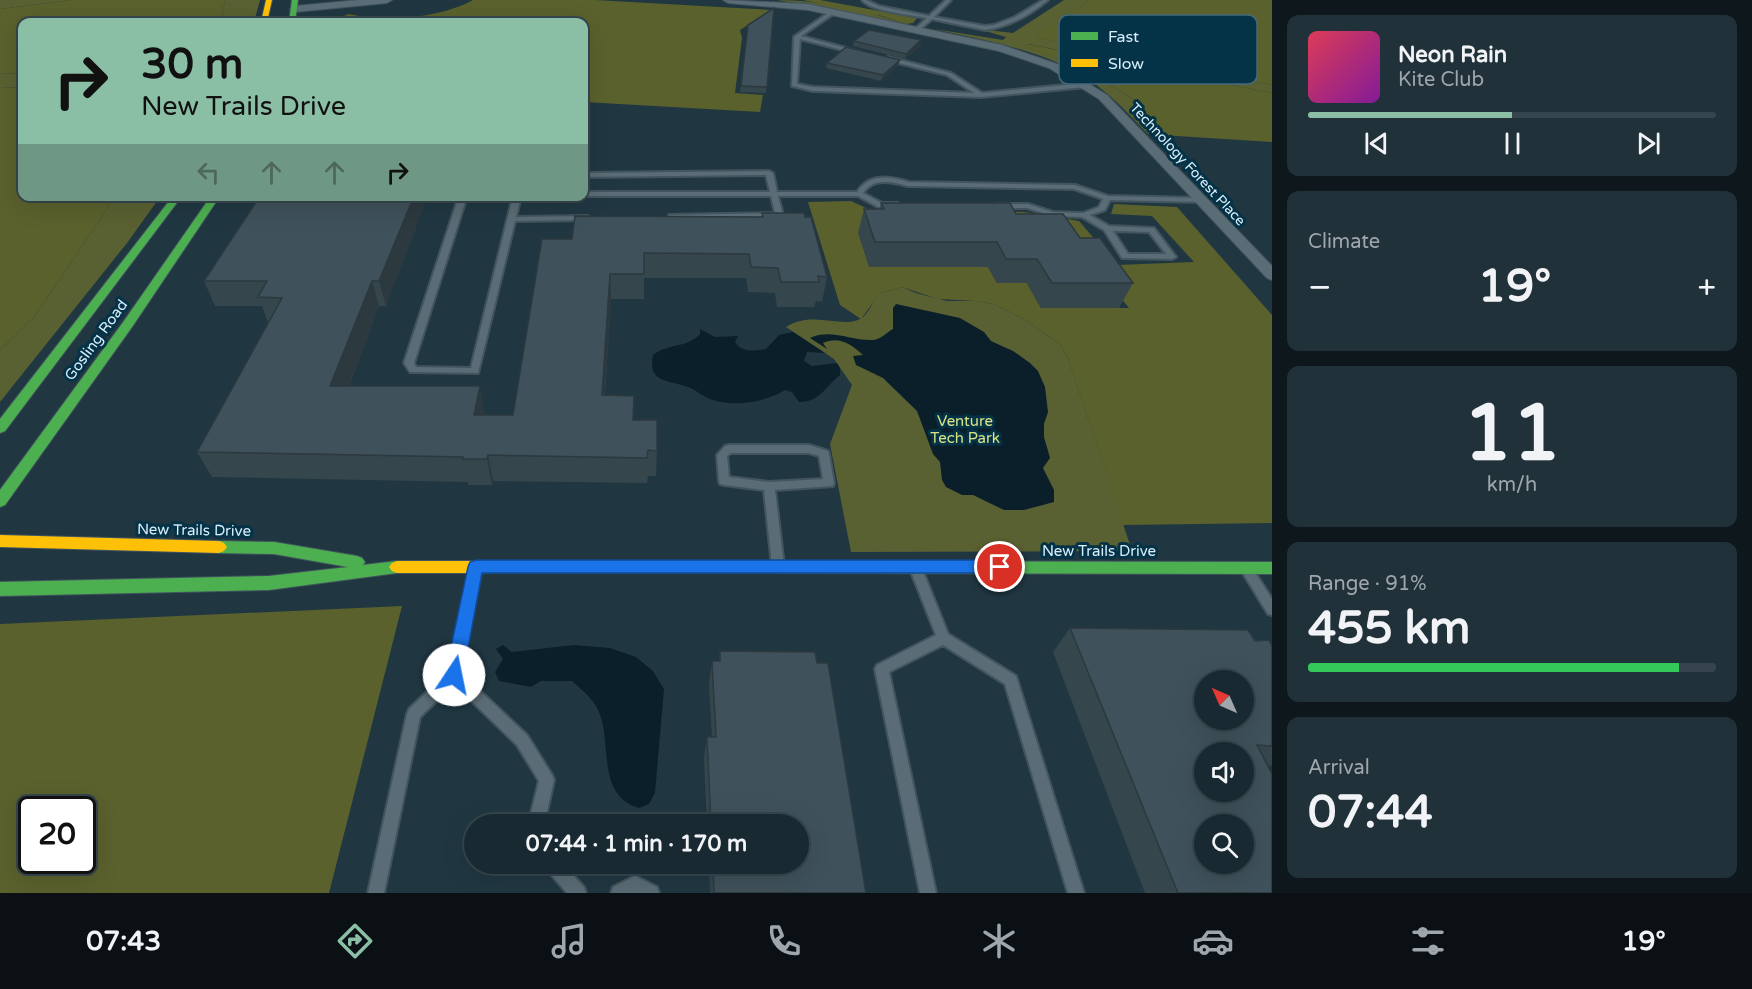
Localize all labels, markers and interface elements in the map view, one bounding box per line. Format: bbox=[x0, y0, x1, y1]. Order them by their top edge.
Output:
legend bbox=[1059, 15, 1257, 84]
text: Fast bbox=[1108, 27, 1139, 47]
text: 30 m bbox=[141, 39, 243, 90]
icon: right bbox=[42, 42, 120, 120]
text: Neon Rain bbox=[1398, 42, 1507, 68]
text: Slow bbox=[1108, 54, 1144, 74]
text: Kite Club bbox=[1398, 68, 1484, 92]
text: New Trails Drive bbox=[141, 90, 346, 123]
street label: Technology Forest Place bbox=[1126, 99, 1249, 229]
icon: previous bbox=[1360, 127, 1393, 160]
icon: pause bbox=[1496, 127, 1529, 160]
icon: next bbox=[1632, 127, 1665, 160]
icon: left bbox=[192, 156, 225, 189]
icon: ahead bbox=[255, 156, 288, 189]
icon: ahead bbox=[318, 156, 351, 189]
icon: right bbox=[381, 156, 414, 189]
text: Climate bbox=[1308, 230, 1380, 254]
text: 19° bbox=[1478, 260, 1551, 314]
text: − bbox=[1308, 268, 1332, 307]
text: + bbox=[1697, 268, 1716, 307]
street label: Gosling Road bbox=[61, 296, 131, 384]
text: 11 bbox=[1463, 387, 1561, 481]
park label: Venture Tech Park bbox=[930, 412, 1000, 447]
text: km/h bbox=[1487, 473, 1537, 497]
street label: New Trails Drive bbox=[137, 520, 251, 540]
pin bbox=[974, 541, 1025, 592]
street label: New Trails Drive bbox=[1042, 542, 1156, 560]
icon: arrive bbox=[983, 550, 1016, 583]
text: Range · 91% bbox=[1308, 572, 1427, 596]
text: 455 km bbox=[1308, 602, 1470, 656]
position arrow bbox=[422, 643, 486, 707]
north arrow bbox=[1194, 670, 1254, 730]
map controls bbox=[1194, 670, 1254, 874]
button: sound bbox=[1194, 742, 1254, 802]
text: Arrival bbox=[1308, 756, 1370, 780]
text: 07:44 bbox=[1308, 786, 1433, 840]
speed limit sign: 20 bbox=[18, 796, 96, 874]
button: search bbox=[1194, 814, 1254, 874]
text: 07:44 · 1 min · 170 m bbox=[526, 831, 747, 857]
icon: directions bbox=[334, 920, 376, 962]
icon: music bbox=[548, 920, 590, 962]
icon: phone bbox=[763, 920, 805, 962]
icon: climate bbox=[978, 920, 1020, 962]
icon: car bbox=[1192, 920, 1234, 962]
icon: filters bbox=[1407, 920, 1449, 962]
text: 07:43 bbox=[86, 925, 161, 958]
text: 19° bbox=[1622, 925, 1666, 958]

